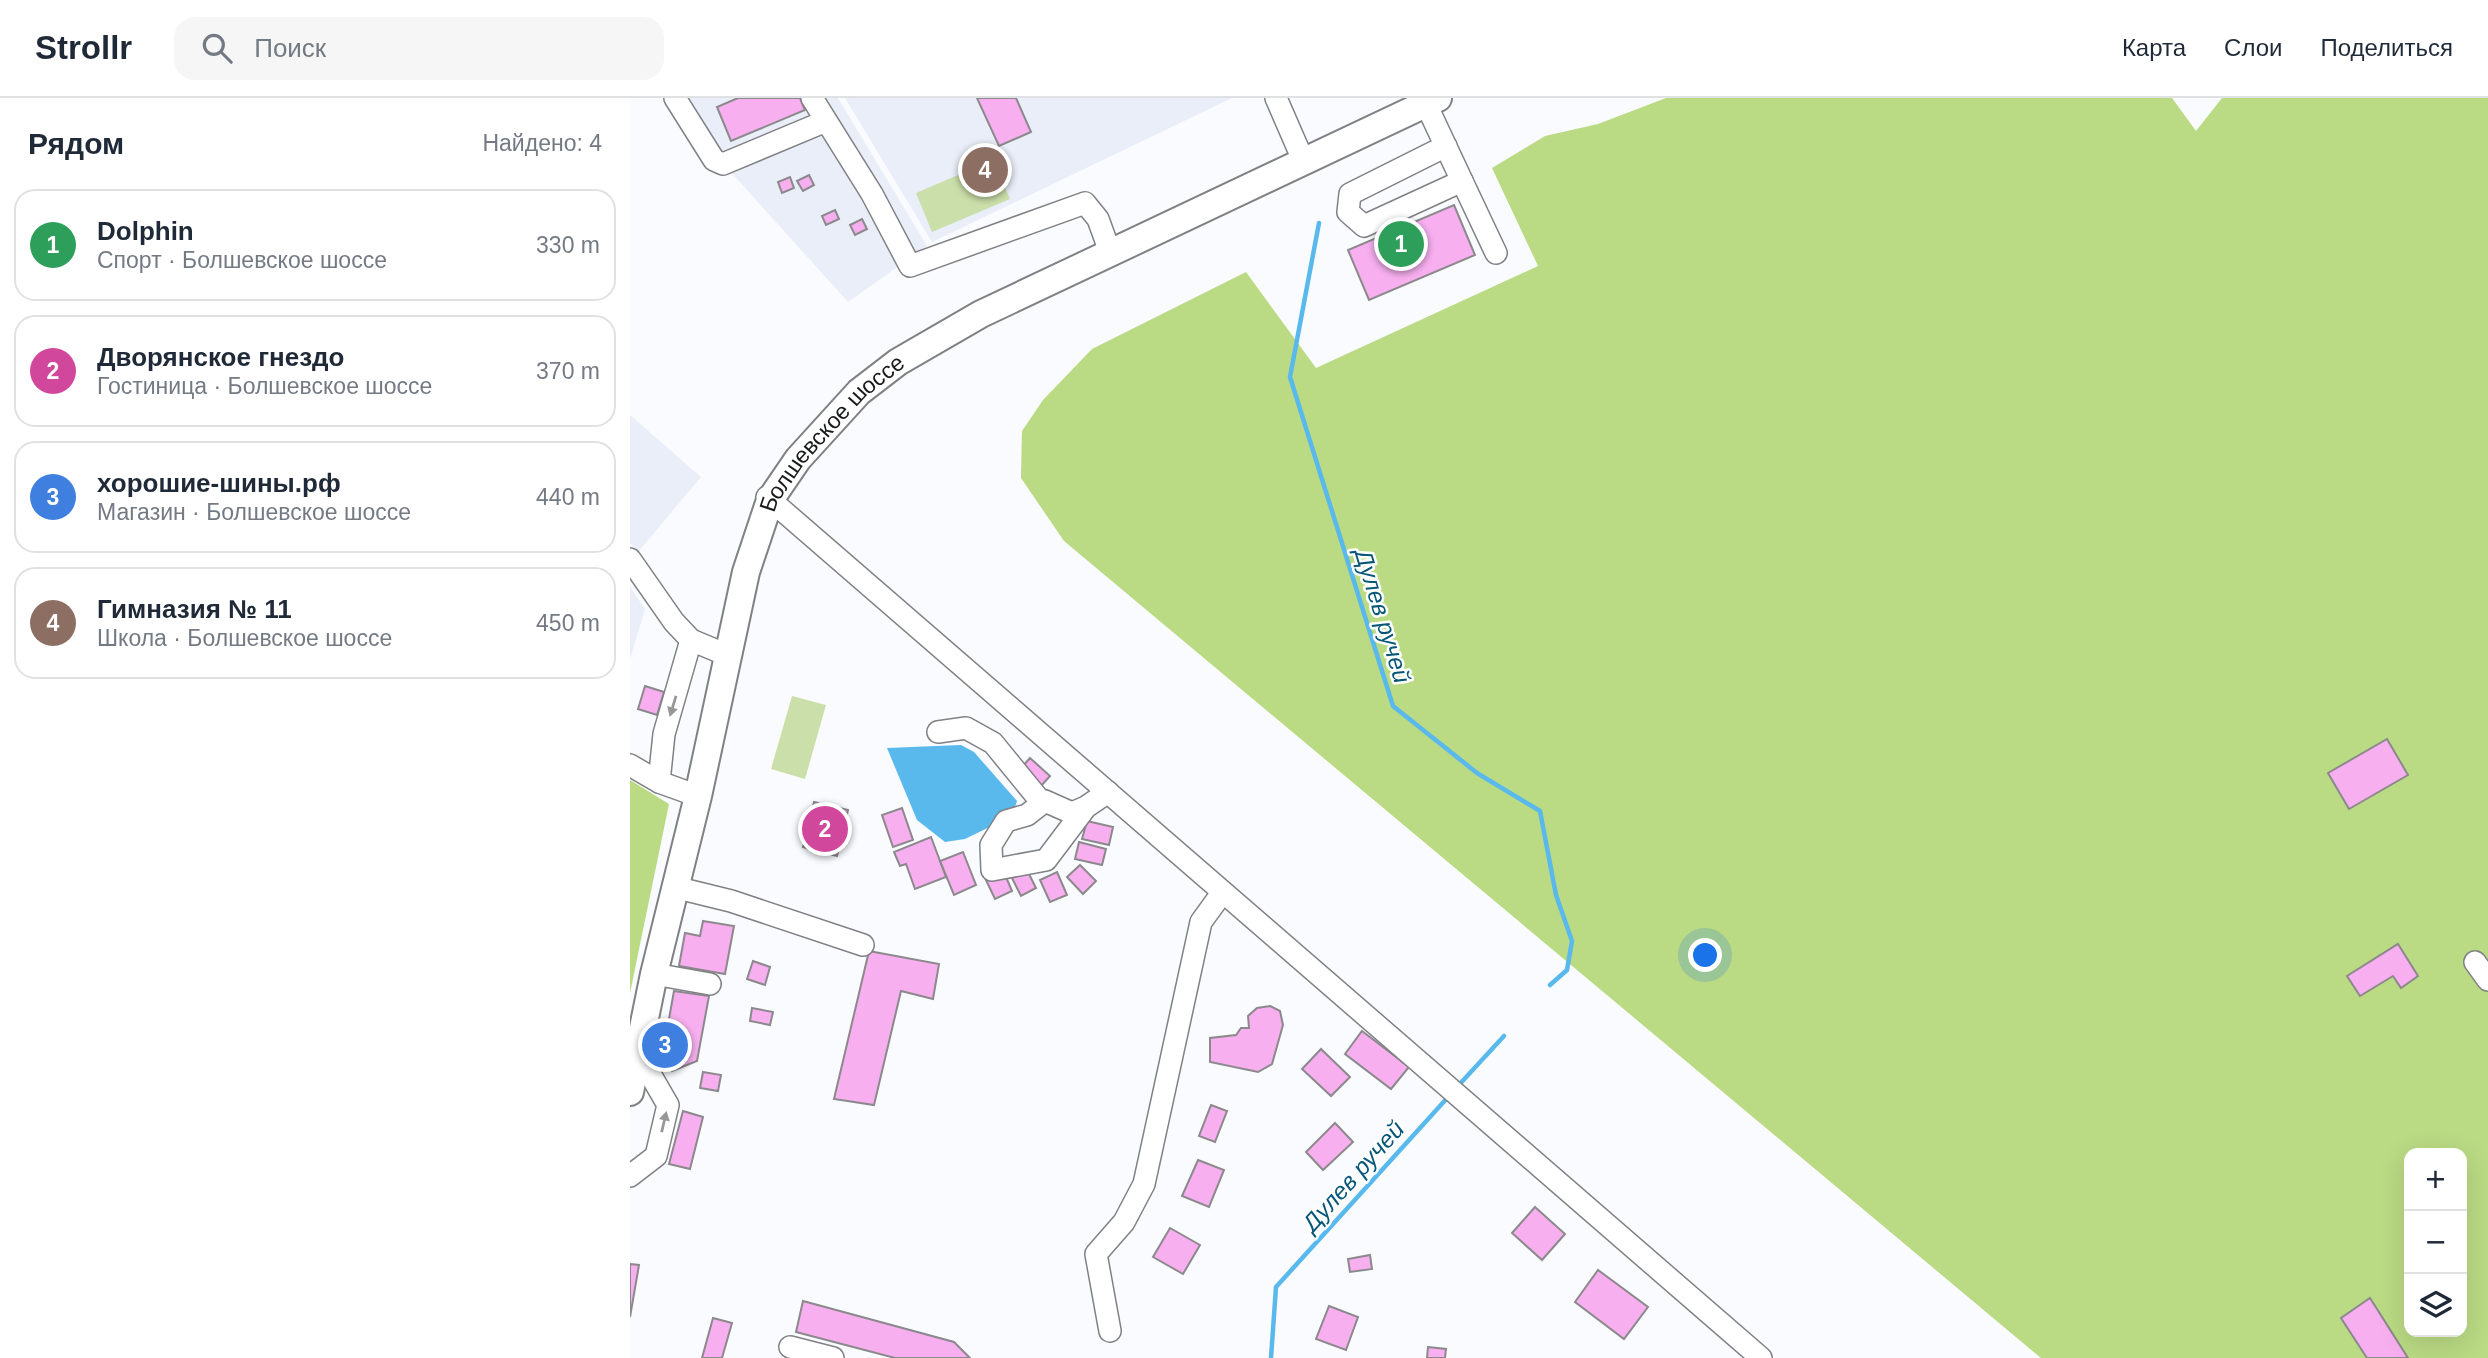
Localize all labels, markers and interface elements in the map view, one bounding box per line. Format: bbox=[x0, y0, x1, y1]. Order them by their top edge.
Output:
search box bbox=[174, 17, 664, 80]
text: Strollr bbox=[35, 29, 132, 66]
icon: search bbox=[198, 29, 236, 67]
text: Поиск bbox=[254, 33, 326, 63]
text: Карта bbox=[2122, 34, 2186, 61]
text: Слои bbox=[2224, 34, 2282, 61]
text: Поделиться bbox=[2320, 34, 2453, 61]
text: Рядом bbox=[28, 127, 124, 160]
text: Найдено: 4 bbox=[482, 130, 602, 156]
pin: 4 bbox=[962, 144, 1008, 196]
text: Dolphin bbox=[97, 216, 194, 246]
pin: 1 bbox=[1378, 218, 1424, 270]
text: 1 bbox=[47, 232, 59, 258]
text: 330 m bbox=[536, 232, 600, 258]
text: Спорт · Болшевское шоссе bbox=[97, 247, 387, 273]
text: Дворянское гнездо bbox=[97, 342, 344, 372]
street label: Болшевское шоссе bbox=[754, 349, 909, 515]
text: 2 bbox=[47, 358, 59, 384]
text: 370 m bbox=[536, 358, 600, 384]
text: Гостиница · Болшевское шоссе bbox=[97, 373, 432, 399]
text: хорошие-шины.рф bbox=[97, 468, 341, 498]
text: 3 bbox=[47, 484, 59, 510]
text: 440 m bbox=[536, 484, 600, 510]
text: Магазин · Болшевское шоссе bbox=[97, 499, 411, 525]
water label: Дулев ручей bbox=[1349, 543, 1416, 686]
text: Гимназия № 11 bbox=[97, 594, 292, 624]
text: 4 bbox=[47, 610, 59, 636]
text: 450 m bbox=[536, 610, 600, 636]
text: Школа · Болшевское шоссе bbox=[97, 625, 392, 651]
one-way arrow bbox=[667, 696, 677, 717]
pin: 2 bbox=[802, 803, 848, 855]
your location bbox=[1688, 938, 1722, 972]
pin: 3 bbox=[642, 1019, 688, 1071]
one-way arrow bbox=[659, 1111, 670, 1133]
water label: Дулев ручей bbox=[1295, 1115, 1409, 1239]
map controls bbox=[2404, 1148, 2467, 1337]
button: + bbox=[2404, 1148, 2467, 1211]
button: − bbox=[2404, 1211, 2467, 1274]
button: layers bbox=[2404, 1274, 2467, 1337]

